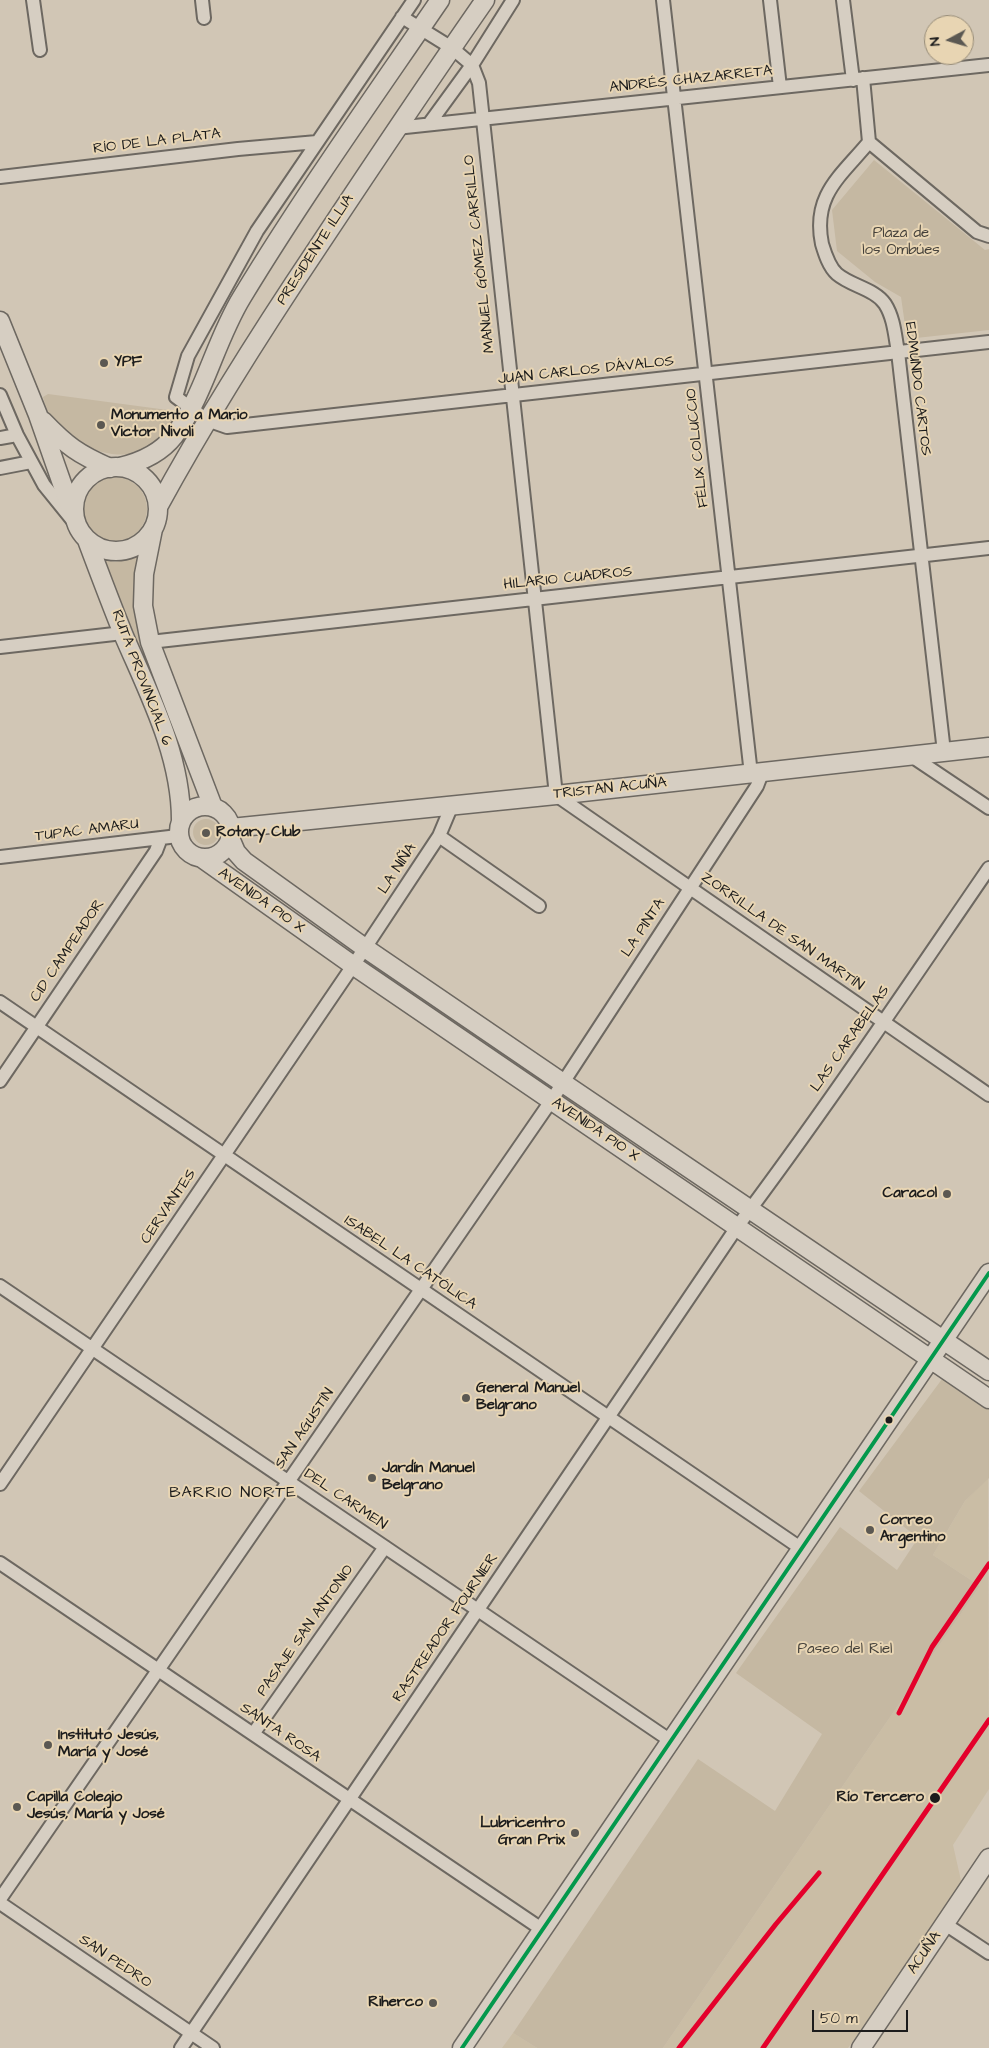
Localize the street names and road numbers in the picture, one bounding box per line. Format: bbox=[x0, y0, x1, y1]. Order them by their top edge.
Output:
street label: ANDRÉS CHAZARRETA bbox=[609, 62, 773, 98]
street label: RÍO DE LA PLATA bbox=[92, 125, 222, 159]
street label: MANUEL GÓMEZ CARRILLO bbox=[461, 154, 499, 354]
street label: PRESIDENTE ILLIA bbox=[274, 191, 358, 309]
street label: EDMUNDO CARTOS bbox=[900, 321, 934, 457]
street label: JUAN CARLOS DÁVALOS bbox=[497, 353, 675, 389]
street label: FÉLIX COLUCCIO bbox=[683, 387, 713, 509]
street label: HILARIO CUADROS bbox=[503, 563, 633, 595]
street label: RUTA PROVINCIAL 6 bbox=[107, 608, 175, 748]
street label: TRISTAN ACUÑA bbox=[552, 774, 668, 804]
street label: TUPAC AMARU bbox=[34, 816, 140, 846]
street label: LA NIÑA bbox=[375, 840, 421, 898]
street label: AVENIDA PIO X bbox=[214, 864, 308, 938]
street label: ZORRILLA DE SAN MARTÍN bbox=[697, 869, 867, 995]
street label: LA PINTA bbox=[618, 895, 670, 961]
street label: CID CAMPEADOR bbox=[27, 896, 109, 1006]
street label: LAS CARABELAS bbox=[808, 982, 894, 1096]
street label: AVENIDA PIO X bbox=[548, 1094, 642, 1166]
street label: CERVANTES bbox=[137, 1166, 201, 1248]
street label: ISABEL LA CATÓLICA bbox=[340, 1212, 480, 1314]
street label: SAN AGUSTÍN bbox=[271, 1385, 339, 1473]
street label: DEL CARMEN bbox=[300, 1466, 390, 1534]
street label: RASTREADOR FOURNIER bbox=[389, 1550, 503, 1706]
street label: PASAJE SAN ANTONIO bbox=[254, 1562, 358, 1700]
street label: SANTA ROSA bbox=[236, 1699, 324, 1767]
street label: ACUÑA bbox=[904, 1928, 946, 1978]
street label: SAN PEDRO bbox=[75, 1931, 155, 1993]

